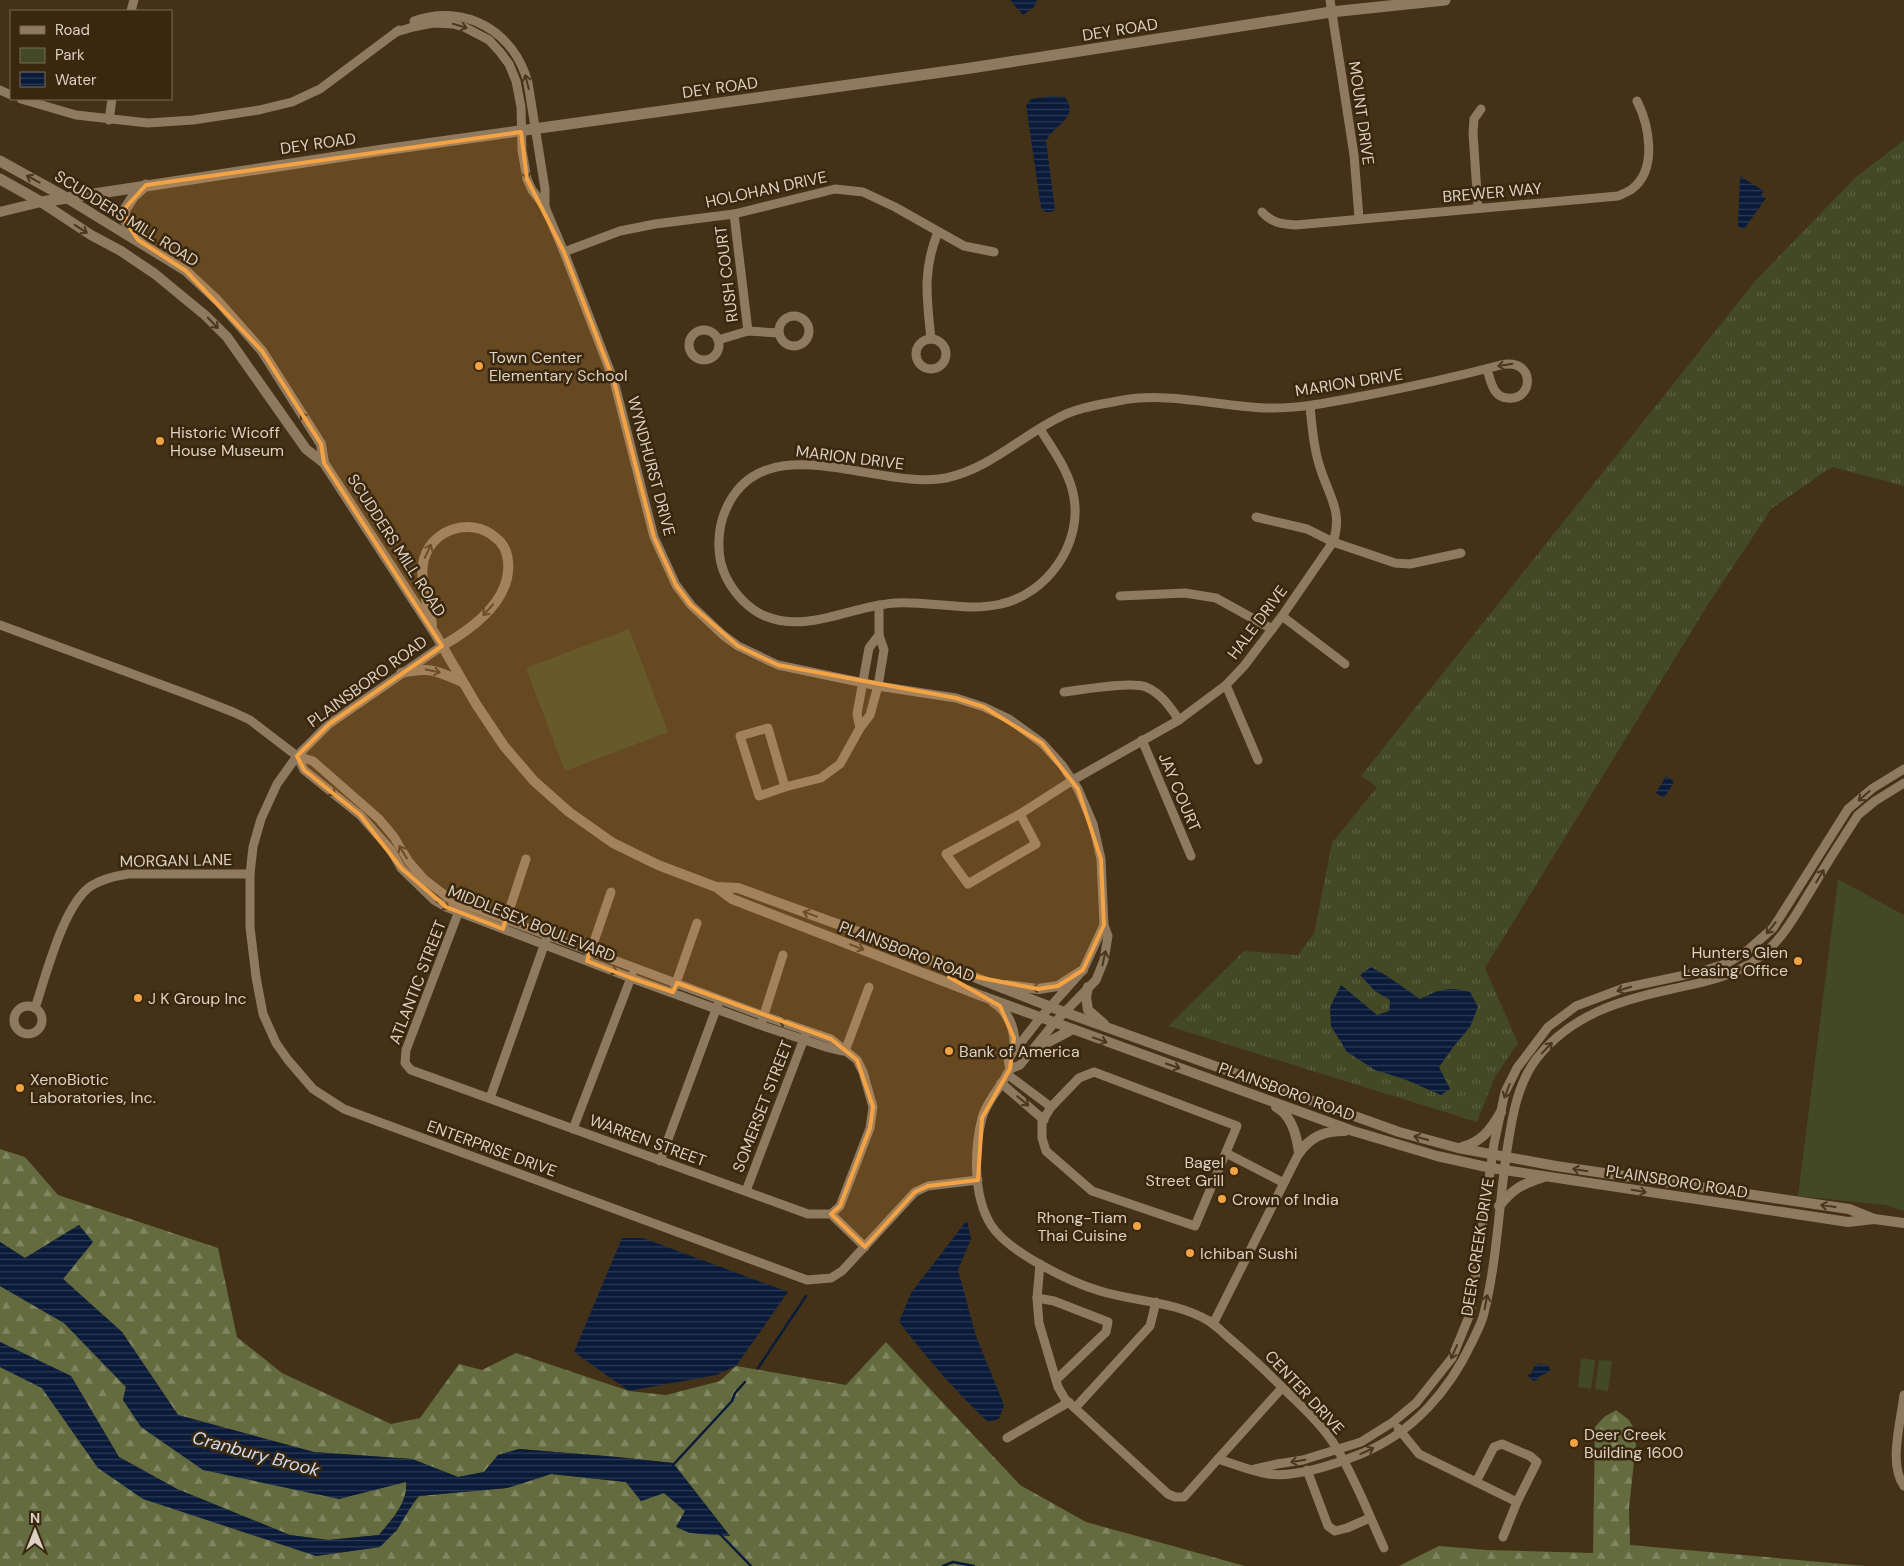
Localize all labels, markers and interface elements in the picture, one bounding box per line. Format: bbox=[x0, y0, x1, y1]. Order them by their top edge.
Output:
legend bbox=[10, 10, 172, 100]
street label: DEY ROAD bbox=[1081, 13, 1159, 46]
text: Road bbox=[55, 20, 90, 40]
one-way arrow bbox=[452, 22, 468, 32]
text: Park bbox=[55, 45, 85, 65]
street label: MOUNT DRIVE bbox=[1344, 60, 1379, 166]
text: Water bbox=[55, 70, 97, 90]
street label: DEY ROAD bbox=[681, 72, 759, 103]
one-way arrow bbox=[522, 74, 531, 90]
street label: DEY ROAD bbox=[279, 128, 357, 159]
one-way arrow bbox=[522, 163, 531, 179]
street label: SCUDDERS MILL ROAD bbox=[51, 165, 203, 271]
street label: HOLOHAN DRIVE bbox=[703, 166, 829, 213]
one-way arrow bbox=[26, 174, 40, 184]
street label: BREWER WAY bbox=[1442, 178, 1543, 207]
one-way arrow bbox=[74, 224, 88, 234]
street label: RUSH COURT bbox=[710, 224, 743, 323]
one-way arrow bbox=[207, 317, 219, 329]
place label: Town Center Elementary School bbox=[489, 347, 627, 386]
marker: Town Center Elementary School bbox=[473, 360, 485, 372]
one-way arrow bbox=[1498, 360, 1514, 370]
street label: MARION DRIVE bbox=[1294, 364, 1405, 401]
street label: WYNDHURST DRIVE bbox=[623, 394, 680, 538]
one-way arrow bbox=[300, 412, 310, 426]
place label: Historic Wicoff House Museum bbox=[170, 422, 284, 461]
marker: Historic Wicoff House Museum bbox=[154, 435, 166, 447]
street label: MARION DRIVE bbox=[795, 440, 905, 475]
street label: SCUDDERS MILL ROAD bbox=[342, 470, 451, 621]
one-way arrow bbox=[423, 544, 433, 559]
street label: HALE DRIVE bbox=[1223, 581, 1292, 663]
one-way arrow bbox=[482, 604, 494, 617]
street label: PLAINSBORO ROAD bbox=[303, 631, 431, 732]
one-way arrow bbox=[424, 667, 440, 676]
street label: JAY COURT bbox=[1154, 750, 1205, 835]
one-way arrow bbox=[323, 785, 336, 796]
one-way arrow bbox=[1857, 790, 1870, 802]
one-way arrow bbox=[398, 845, 408, 859]
street label: MORGAN LANE bbox=[120, 849, 232, 872]
one-way arrow bbox=[1815, 869, 1825, 883]
street label: MIDDLESEX BOULEVARD bbox=[445, 880, 619, 967]
one-way arrow bbox=[435, 901, 450, 910]
one-way arrow bbox=[802, 909, 818, 918]
street label: PLAINSBORO ROAD bbox=[836, 916, 977, 987]
street label: ATLANTIC STREET bbox=[384, 917, 451, 1047]
one-way arrow bbox=[1766, 922, 1777, 935]
place label: Hunters Glen Leasing Office bbox=[1683, 942, 1788, 981]
one-way arrow bbox=[849, 943, 864, 953]
one-way arrow bbox=[1100, 950, 1109, 966]
marker: Hunters Glen Leasing Office bbox=[1792, 955, 1804, 967]
one-way arrow bbox=[603, 966, 618, 976]
one-way arrow bbox=[1031, 983, 1047, 993]
one-way arrow bbox=[1617, 984, 1633, 994]
place label: J K Group Inc bbox=[148, 988, 247, 1009]
marker: J K Group Inc bbox=[132, 992, 144, 1004]
one-way arrow bbox=[778, 1018, 794, 1028]
one-way arrow bbox=[1092, 1036, 1107, 1045]
street label: SOMERSET STREET bbox=[728, 1037, 797, 1175]
place label: Bank of America bbox=[959, 1041, 1080, 1062]
one-way arrow bbox=[1541, 1042, 1553, 1054]
marker: Bank of America bbox=[943, 1045, 955, 1057]
street label: PLAINSBORO ROAD bbox=[1216, 1057, 1358, 1126]
one-way arrow bbox=[1165, 1062, 1181, 1071]
place label: XenoBiotic Laboratories, Inc. bbox=[30, 1069, 156, 1108]
marker: XenoBiotic Laboratories, Inc. bbox=[14, 1082, 26, 1094]
one-way arrow bbox=[1502, 1082, 1511, 1098]
one-way arrow bbox=[1016, 1096, 1029, 1107]
street label: WARREN STREET bbox=[586, 1110, 709, 1171]
street label: ENTERPRISE DRIVE bbox=[424, 1115, 560, 1182]
one-way arrow bbox=[1414, 1132, 1430, 1142]
place label: Bagel Street Grill bbox=[1145, 1152, 1224, 1191]
street label: PLAINSBORO ROAD bbox=[1605, 1160, 1749, 1203]
marker: Bagel Street Grill bbox=[1228, 1165, 1240, 1177]
one-way arrow bbox=[1573, 1165, 1589, 1175]
street label: DEER CREEK DRIVE bbox=[1456, 1177, 1499, 1318]
one-way arrow bbox=[1631, 1186, 1647, 1196]
place label: Crown of India bbox=[1232, 1189, 1339, 1210]
marker: Crown of India bbox=[1216, 1193, 1228, 1205]
one-way arrow bbox=[1820, 1201, 1836, 1211]
place label: Rhong-Tiam Thai Cuisine bbox=[1037, 1207, 1127, 1246]
marker: Rhong-Tiam Thai Cuisine bbox=[1131, 1220, 1143, 1232]
place label: Ichiban Sushi bbox=[1200, 1243, 1298, 1264]
marker: Ichiban Sushi bbox=[1184, 1247, 1196, 1259]
one-way arrow bbox=[1482, 1294, 1492, 1310]
one-way arrow bbox=[1449, 1344, 1459, 1359]
street label: CENTER DRIVE bbox=[1260, 1346, 1349, 1439]
place label: Deer Creek Building 1600 bbox=[1584, 1424, 1683, 1463]
water label: Cranbury Brook bbox=[190, 1425, 323, 1483]
marker: Deer Creek Building 1600 bbox=[1568, 1437, 1580, 1449]
one-way arrow bbox=[1359, 1446, 1374, 1455]
one-way arrow bbox=[1290, 1456, 1306, 1466]
north arrow bbox=[10, 1506, 60, 1556]
text: N bbox=[30, 1509, 40, 1527]

